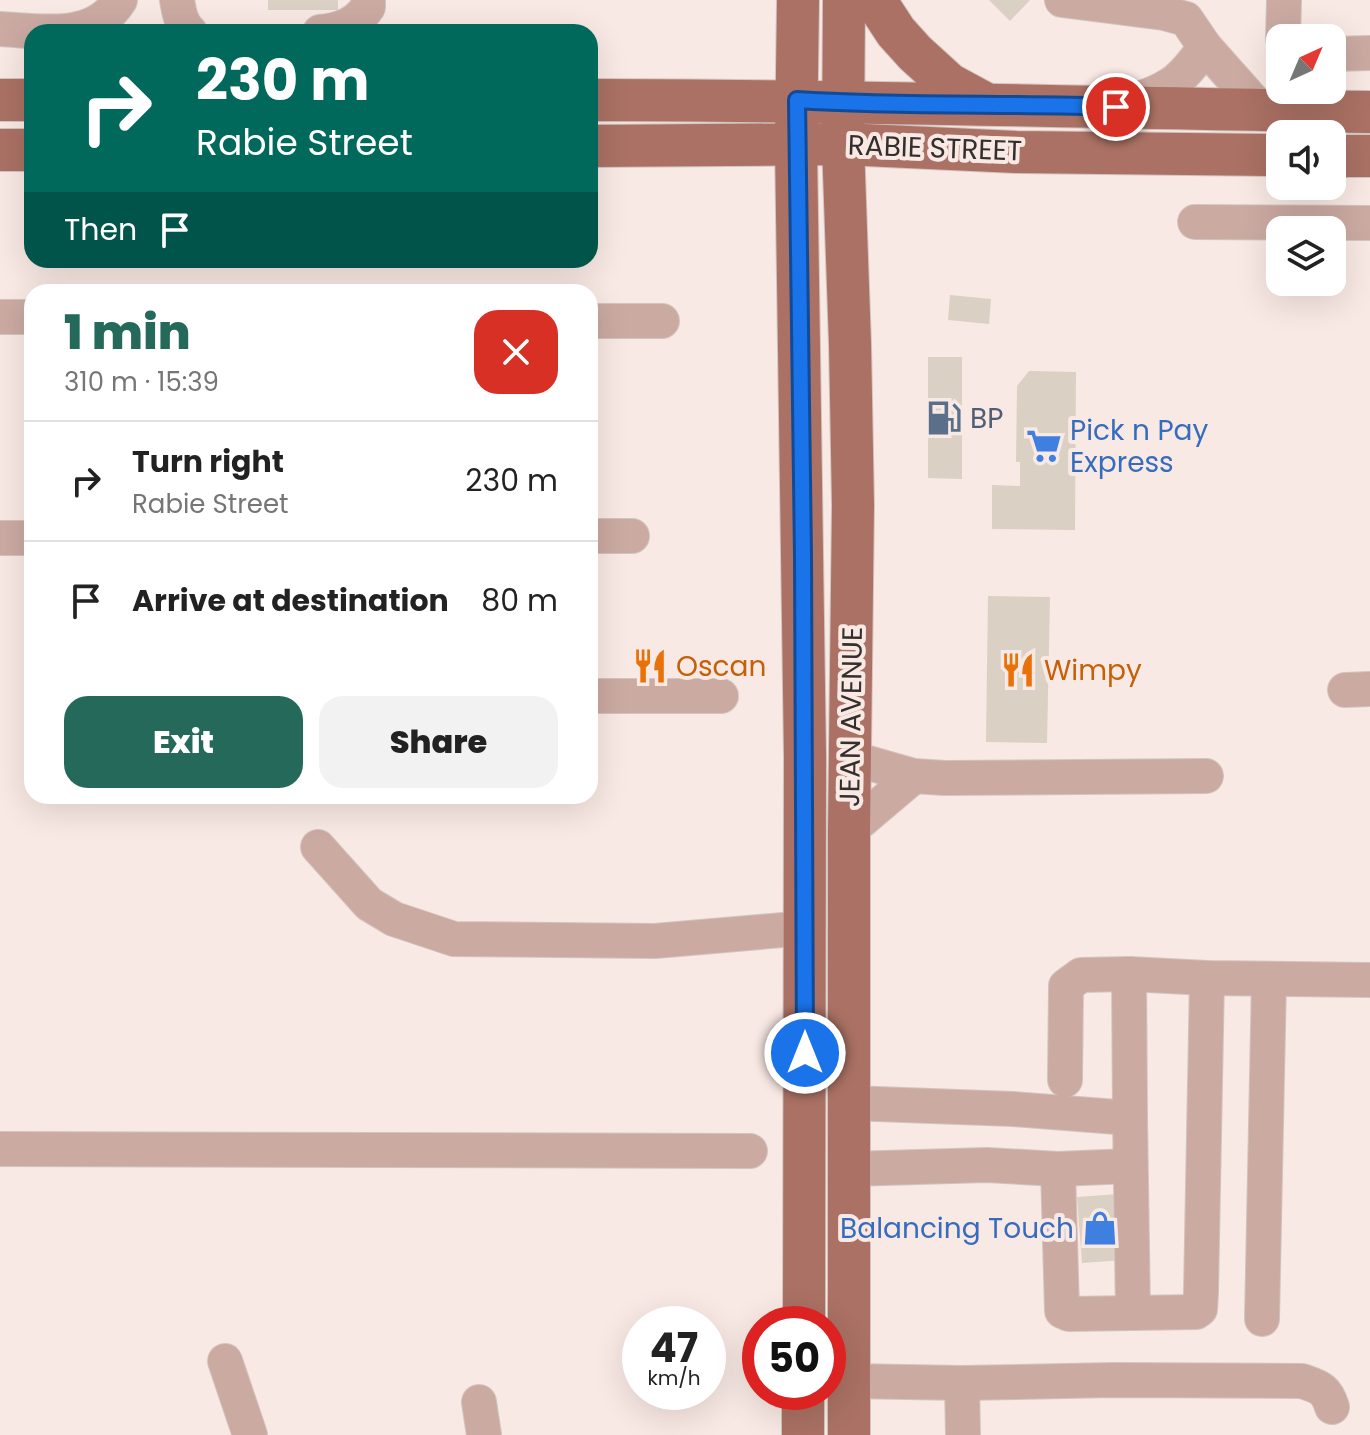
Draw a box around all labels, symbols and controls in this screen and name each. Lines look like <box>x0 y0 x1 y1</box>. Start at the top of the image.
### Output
north arrow <box>1266 24 1346 104</box>
map controls <box>1266 24 1346 296</box>
text: 230 m <box>196 41 370 120</box>
icon: right <box>64 56 168 160</box>
pin <box>1082 73 1150 141</box>
icon: arrive <box>1094 85 1138 129</box>
text: Rabie Street <box>196 117 413 168</box>
button: sound <box>1266 120 1346 200</box>
street label: RABIE STREET <box>847 125 1023 171</box>
text: Then <box>64 208 137 251</box>
icon: arrive <box>153 208 197 252</box>
button: layers <box>1266 216 1346 296</box>
text: 1 min <box>64 299 191 366</box>
button: close <box>474 310 558 394</box>
text: 310 m · 15:39 <box>64 364 219 400</box>
fuel station icon: BP <box>925 399 963 437</box>
place label: BP <box>970 399 1003 438</box>
place label: Pick n Pay Express <box>1070 411 1209 482</box>
supermarket icon: Pick n Pay Express <box>1025 427 1063 465</box>
text: Turn right <box>132 440 284 483</box>
icon: right <box>64 459 108 503</box>
text: 230 m <box>465 459 558 502</box>
text: Rabie Street <box>132 486 289 522</box>
icon: arrive <box>64 579 108 623</box>
text: Arrive at destination <box>132 579 449 622</box>
text: 80 m <box>481 579 558 622</box>
street label: JEAN AVENUE <box>830 626 872 808</box>
restaurant icon: Oscan <box>631 647 669 685</box>
place label: Oscan <box>676 647 766 686</box>
restaurant icon: Wimpy <box>999 651 1037 689</box>
place label: Wimpy <box>1044 651 1142 690</box>
button: Exit <box>64 696 303 788</box>
button: Share <box>319 696 558 788</box>
position arrow <box>763 1011 847 1095</box>
place label: Balancing Touch <box>840 1209 1074 1248</box>
shop icon: Balancing Touch <box>1081 1209 1119 1247</box>
speed limit sign: 50 <box>742 1306 846 1410</box>
text: 47 <box>650 1320 698 1376</box>
text: km/h <box>647 1364 701 1392</box>

